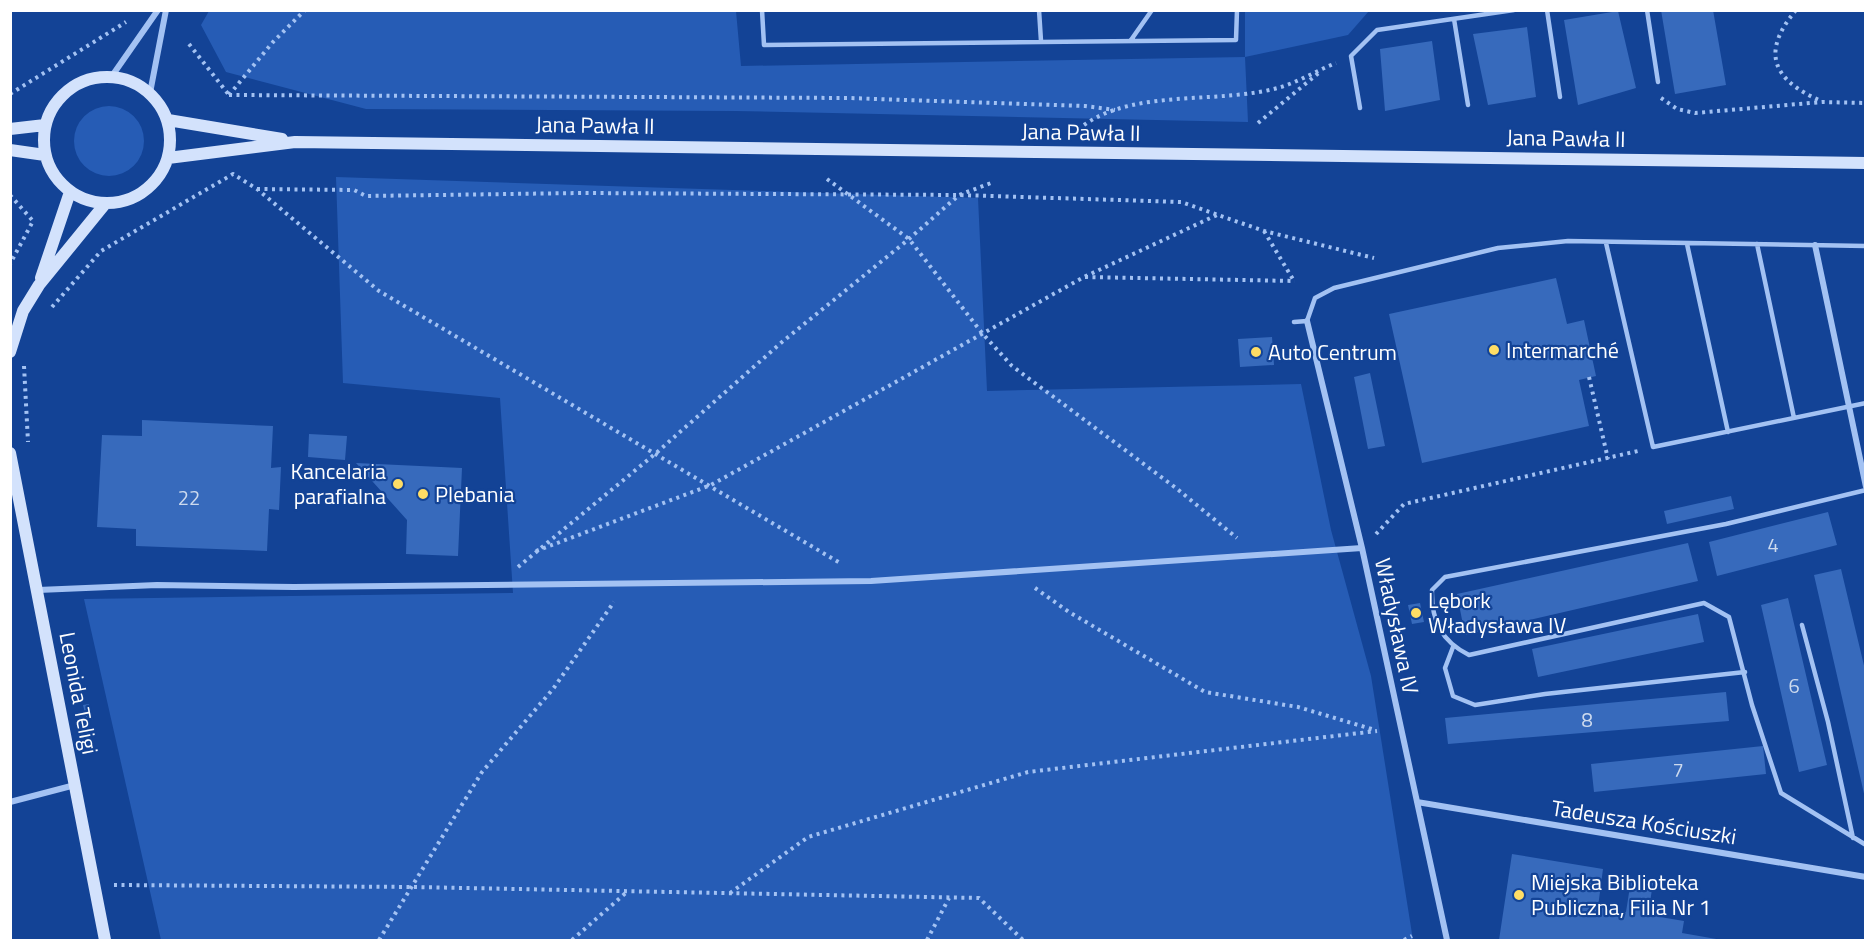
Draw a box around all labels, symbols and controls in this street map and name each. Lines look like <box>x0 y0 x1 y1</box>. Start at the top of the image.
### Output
street label: Jana Pawła II <box>535 107 655 143</box>
street label: Jana Pawła II <box>1021 114 1141 150</box>
street label: Jana Pawła II <box>1506 120 1626 156</box>
place label: Intermarché <box>1506 333 1619 367</box>
place label: Auto Centrum <box>1268 335 1397 369</box>
marker: Intermarché <box>1487 343 1501 357</box>
marker: Auto Centrum <box>1249 345 1263 359</box>
place label: Kancelaria parafialna <box>291 454 386 513</box>
marker: Kancelaria parafialna <box>391 477 405 491</box>
place label: Plebania <box>435 477 515 511</box>
house number: 22 <box>178 482 200 513</box>
marker: Plebania <box>416 487 430 501</box>
house number: 4 <box>1767 529 1779 560</box>
street label: Władysława IV <box>1366 555 1428 697</box>
place label: Lębork Władysława IV <box>1428 583 1566 642</box>
marker: Lębork Władysława IV <box>1409 606 1423 620</box>
street label: Leonida Teligi <box>50 629 108 757</box>
house number: 6 <box>1788 670 1800 701</box>
house number: 8 <box>1581 704 1593 735</box>
house number: 7 <box>1672 754 1684 785</box>
street label: Tadeusza Kościuszki <box>1549 791 1739 853</box>
place label: Miejska Biblioteka Publiczna, Filia Nr 1 <box>1531 865 1711 924</box>
marker: Miejska Biblioteka Publiczna, Filia Nr 1 <box>1512 888 1526 902</box>

